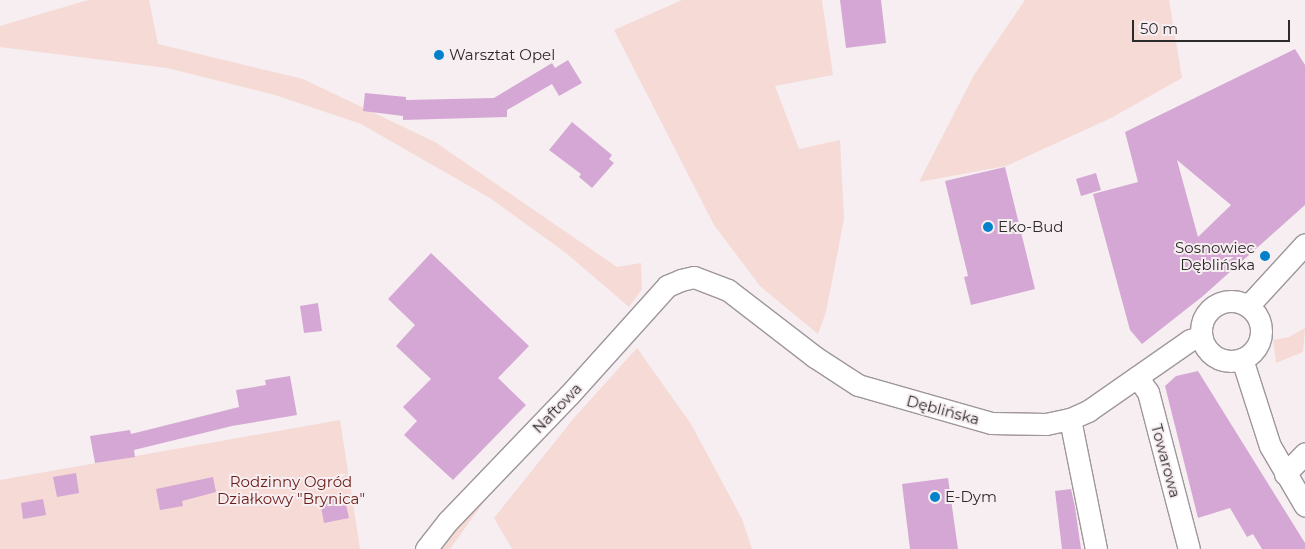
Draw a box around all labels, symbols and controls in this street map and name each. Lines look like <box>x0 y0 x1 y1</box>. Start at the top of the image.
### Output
scale bar <box>1135 10 1292 42</box>
text: 50 m <box>1140 19 1178 38</box>
place label: Warsztat Opel <box>449 46 555 64</box>
marker: Warsztat Opel <box>433 49 445 61</box>
place label: Eko-Bud <box>998 218 1064 236</box>
marker: Eko-Bud <box>982 221 994 233</box>
place label: Sosnowiec Dęblińska <box>1175 238 1255 273</box>
marker: Sosnowiec Dęblińska <box>1259 250 1271 262</box>
street label: Naftowa <box>529 379 585 437</box>
street label: Dęblińska <box>905 392 981 428</box>
street label: Towarowa <box>1148 422 1184 500</box>
park label: Rodzinny Ogród Działkowy "Brynica" <box>217 472 365 507</box>
place label: E-Dym <box>945 488 997 506</box>
marker: E-Dym <box>929 491 941 503</box>

